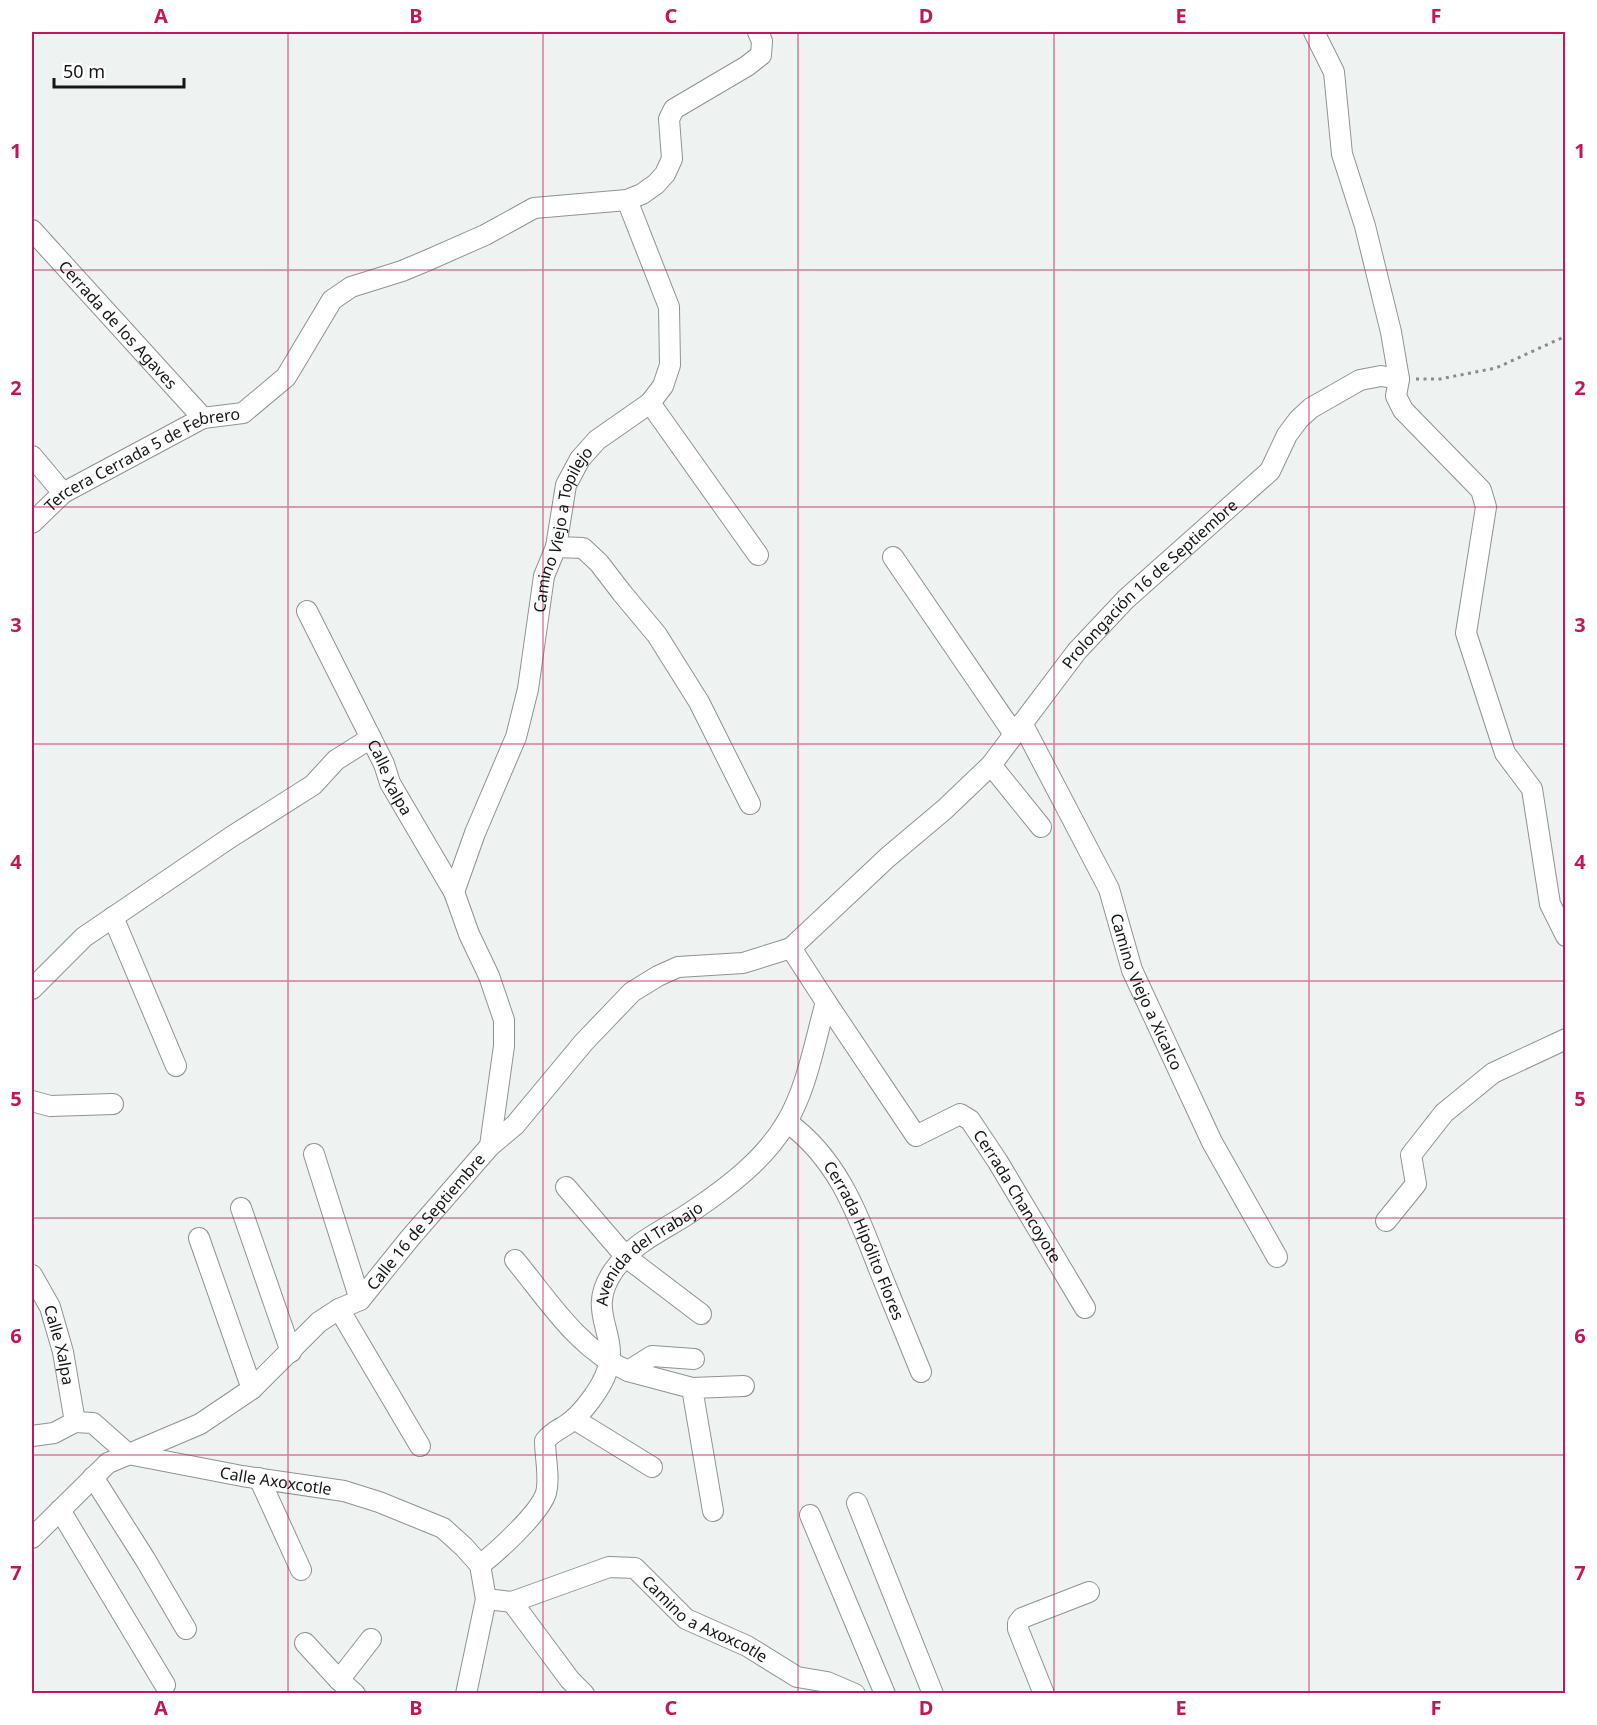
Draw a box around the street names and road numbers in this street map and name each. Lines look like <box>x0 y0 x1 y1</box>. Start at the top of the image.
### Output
street label: Cerrada de los Agaves <box>54 256 182 394</box>
street label: Tercera Cerrada 5 de Febrero <box>39 402 241 516</box>
street label: Camino Viejo a Topilejo <box>528 441 597 614</box>
street label: Prolongación 16 de Septiembre <box>1057 494 1242 673</box>
street label: Calle Xalpa <box>362 736 418 819</box>
street label: Camino Viejo a Xicalco <box>1105 911 1188 1074</box>
street label: Cerrada Chancoyote <box>968 1125 1067 1267</box>
street label: Calle 16 de Septiembre <box>361 1149 490 1295</box>
street label: Cerrada Hipólito Flores <box>819 1156 910 1323</box>
street label: Avenida del Trabajo <box>590 1196 707 1307</box>
street label: Calle Xalpa <box>39 1302 79 1387</box>
street label: Calle Axoxcotle <box>218 1461 333 1500</box>
street label: Camino a Axoxcotle <box>637 1570 772 1667</box>

